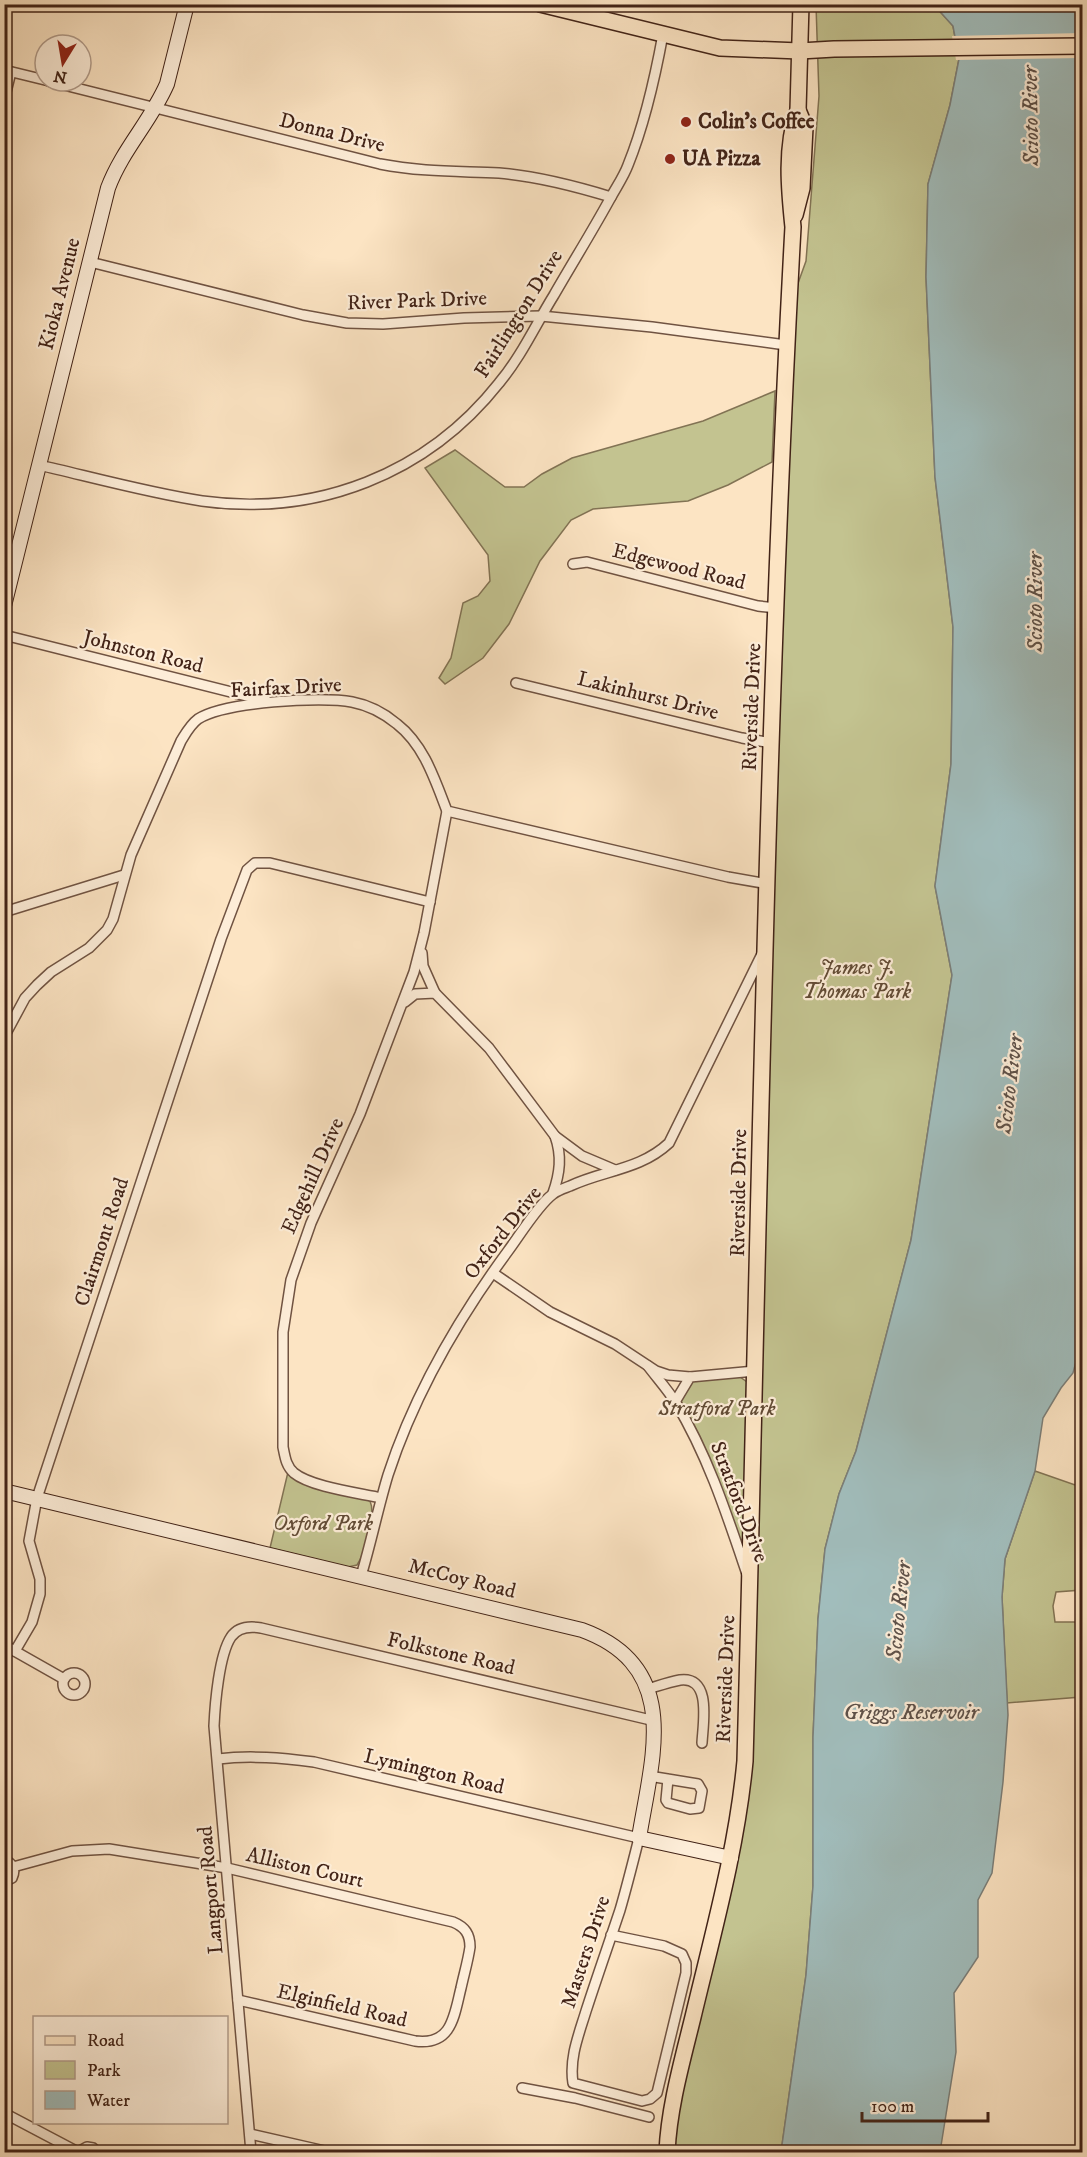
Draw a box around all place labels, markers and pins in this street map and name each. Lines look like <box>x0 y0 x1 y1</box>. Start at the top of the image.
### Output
place label: Colin's Coffee <box>698 109 815 135</box>
marker: Colin's Coffee <box>679 115 693 129</box>
place label: UA Pizza <box>682 146 761 172</box>
marker: UA Pizza <box>663 152 677 166</box>

